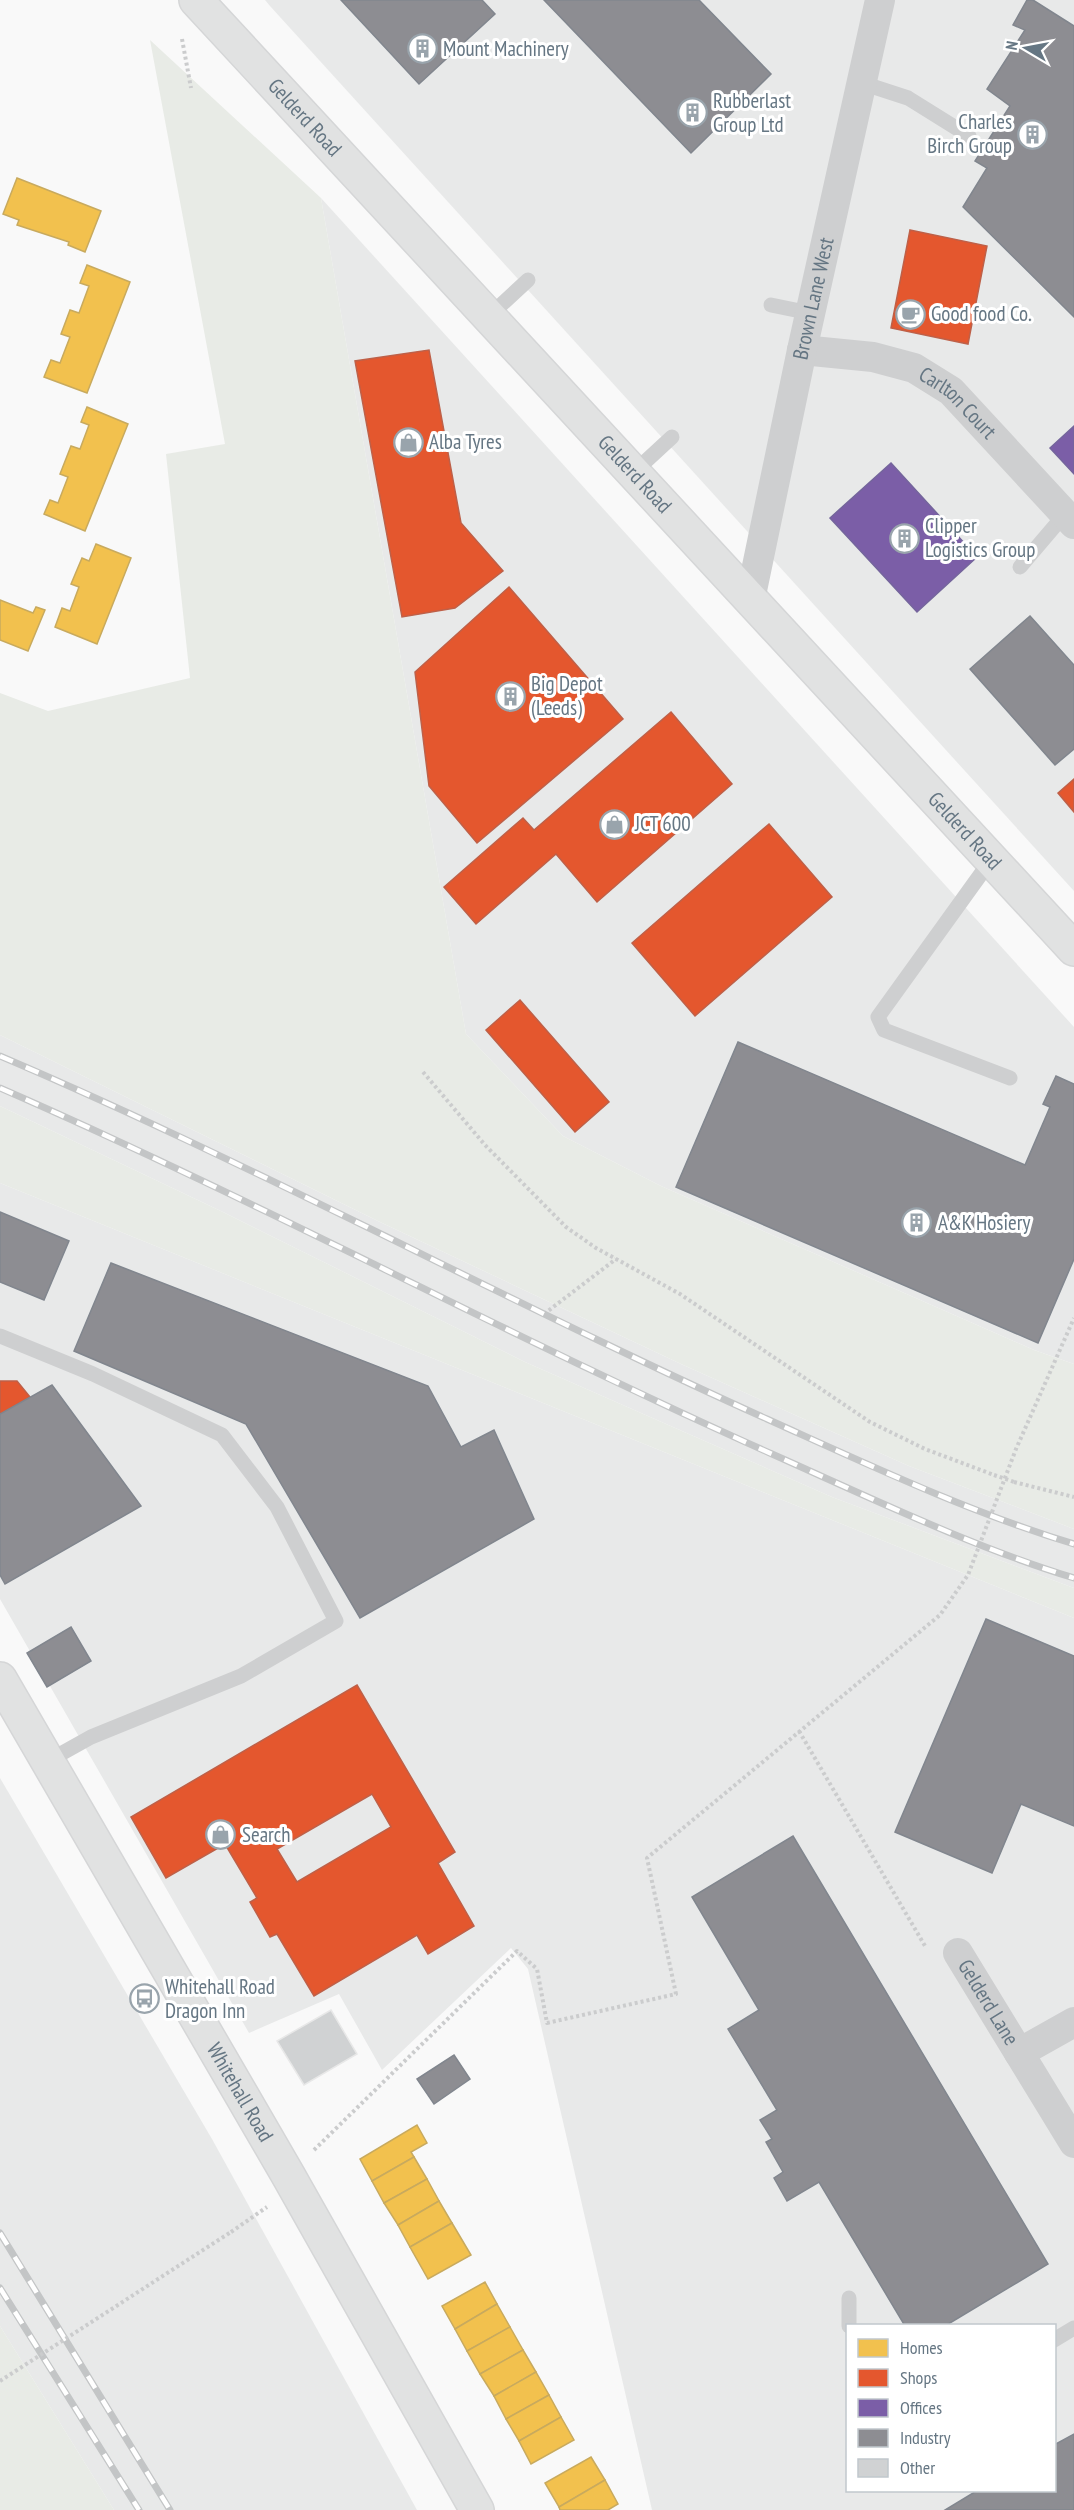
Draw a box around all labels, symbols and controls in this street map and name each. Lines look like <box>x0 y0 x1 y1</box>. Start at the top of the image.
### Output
north arrow <box>996 18 1056 78</box>
building icon: Mount Machinery <box>406 33 438 65</box>
place label: Mount Machinery <box>443 35 569 62</box>
text: N <box>1001 39 1022 51</box>
street label: Gelderd Road <box>262 72 348 162</box>
place label: Rubberlast Group Ltd <box>713 87 791 138</box>
building icon: Rubberlast Group Ltd <box>676 97 708 129</box>
place label: Charles Birch Group <box>927 108 1012 159</box>
building icon: Charles Birch Group <box>1017 118 1049 150</box>
street label: Brown Lane West <box>786 235 840 362</box>
cafe icon: Good food Co. <box>894 298 926 330</box>
place label: Good food Co. <box>931 300 1032 327</box>
street label: Carlton Court <box>914 360 1003 445</box>
shop icon: Alba Tyres <box>392 426 424 458</box>
place label: Alba Tyres <box>429 428 502 455</box>
street label: Gelderd Road <box>592 429 678 519</box>
place label: Clipper Logistics Group <box>925 512 1035 563</box>
building icon: Clipper Logistics Group <box>888 522 920 554</box>
place label: Big Depot (Leeds) <box>531 670 603 721</box>
building icon: Big Depot (Leeds) <box>494 680 526 712</box>
street label: Gelderd Road <box>922 786 1008 875</box>
shop icon: JCT 600 <box>598 808 630 840</box>
place label: JCT 600 <box>634 810 691 837</box>
building icon: A&K Hosiery <box>901 1207 933 1239</box>
place label: A&K Hosiery <box>938 1209 1030 1236</box>
shop icon: Search <box>205 1819 237 1851</box>
place label: Search <box>242 1821 291 1848</box>
street label: Gelderd Lane <box>952 1954 1025 2050</box>
place label: Whitehall Road Dragon Inn <box>165 1973 275 2024</box>
bus stop icon: Whitehall Road Dragon Inn <box>128 1983 160 2015</box>
street label: Whitehall Road <box>201 2038 280 2146</box>
legend <box>846 2324 1056 2492</box>
text: Homes <box>900 2336 943 2359</box>
text: Shops <box>900 2366 937 2389</box>
text: Offices <box>900 2396 942 2419</box>
text: Industry <box>900 2426 951 2449</box>
text: Other <box>900 2456 935 2479</box>

